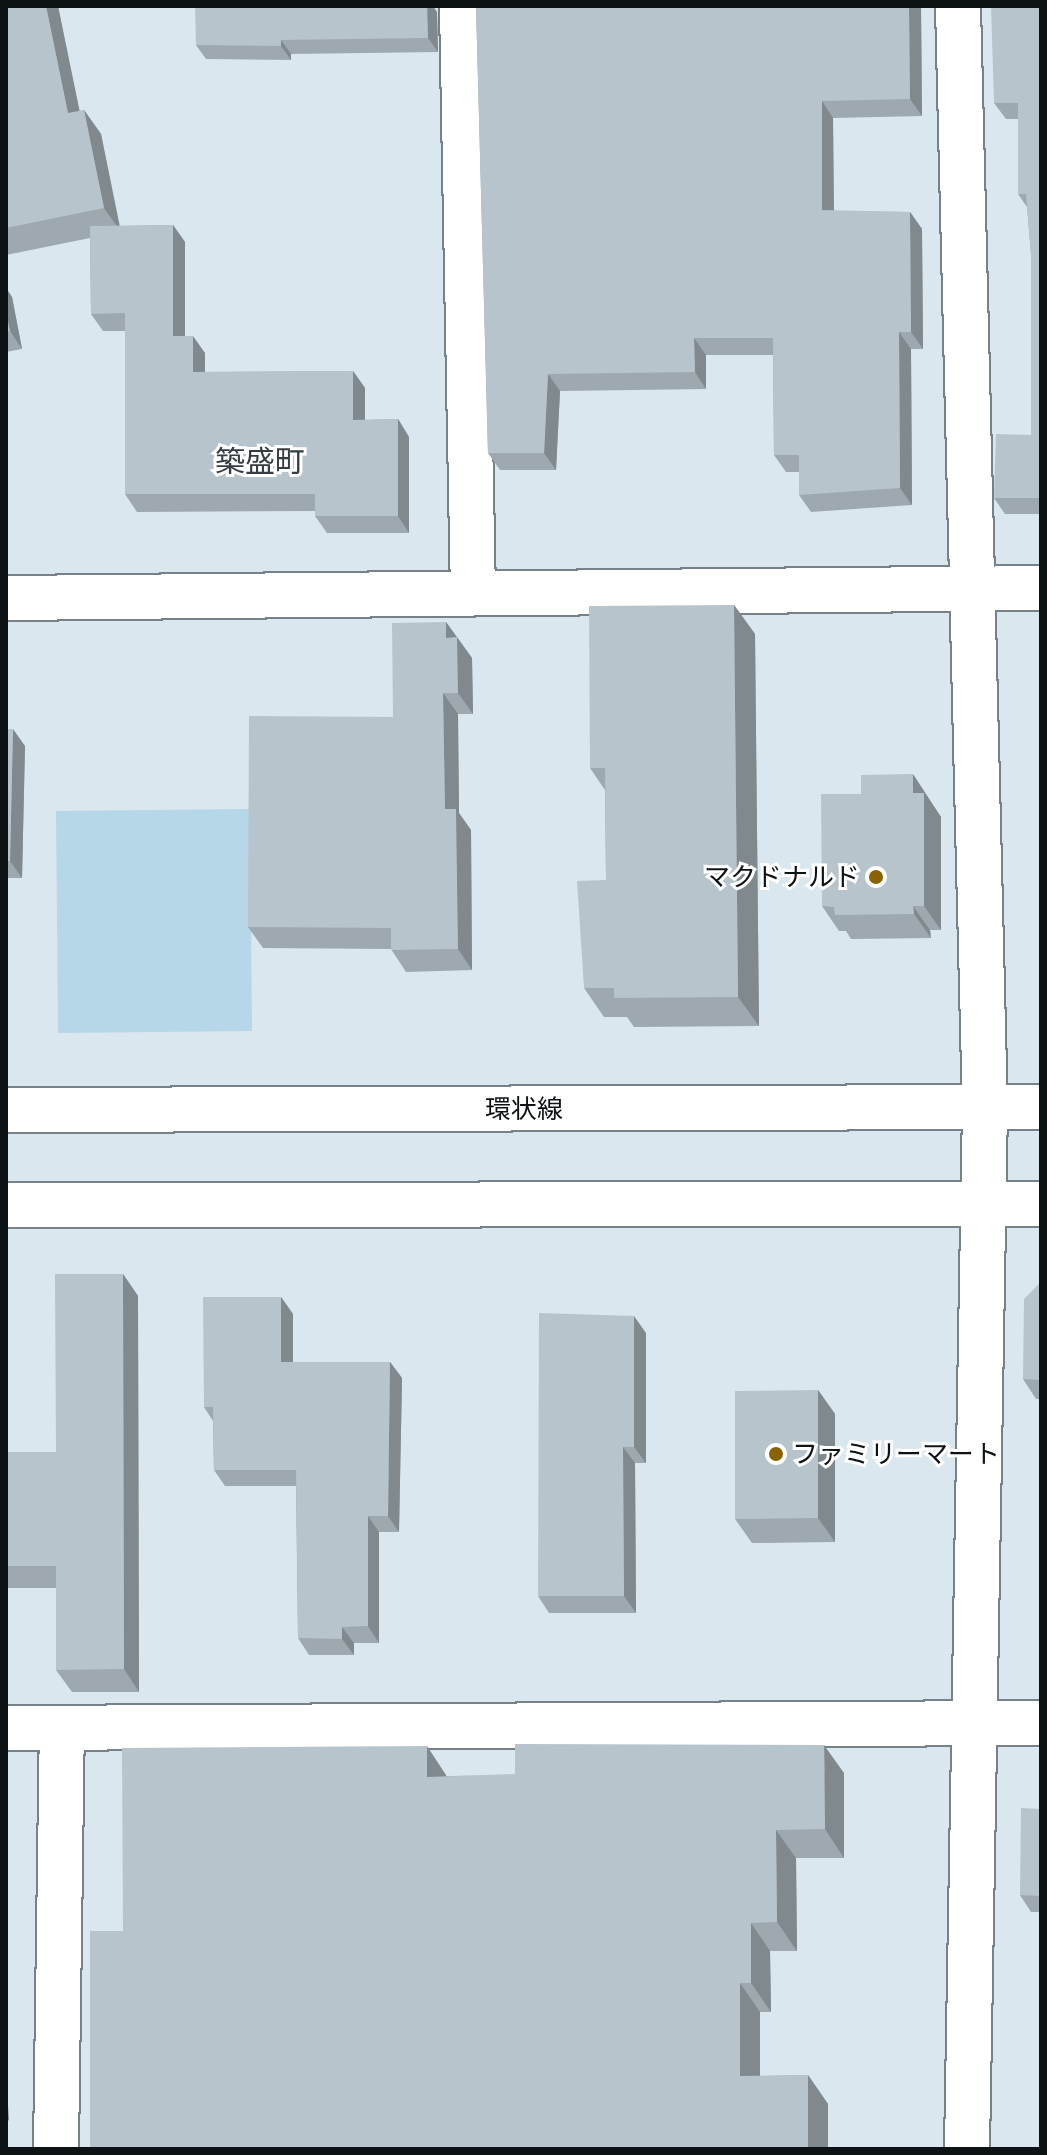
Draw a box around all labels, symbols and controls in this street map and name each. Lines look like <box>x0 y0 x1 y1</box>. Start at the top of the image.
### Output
district label: 築盛町 <box>215 443 305 479</box>
place label: マクドナルド <box>704 861 860 893</box>
marker: マクドナルド <box>867 868 885 886</box>
street label: 環状線 <box>485 1093 563 1125</box>
place label: ファミリーマート <box>792 1438 1000 1470</box>
marker: ファミリーマート <box>767 1445 785 1463</box>

